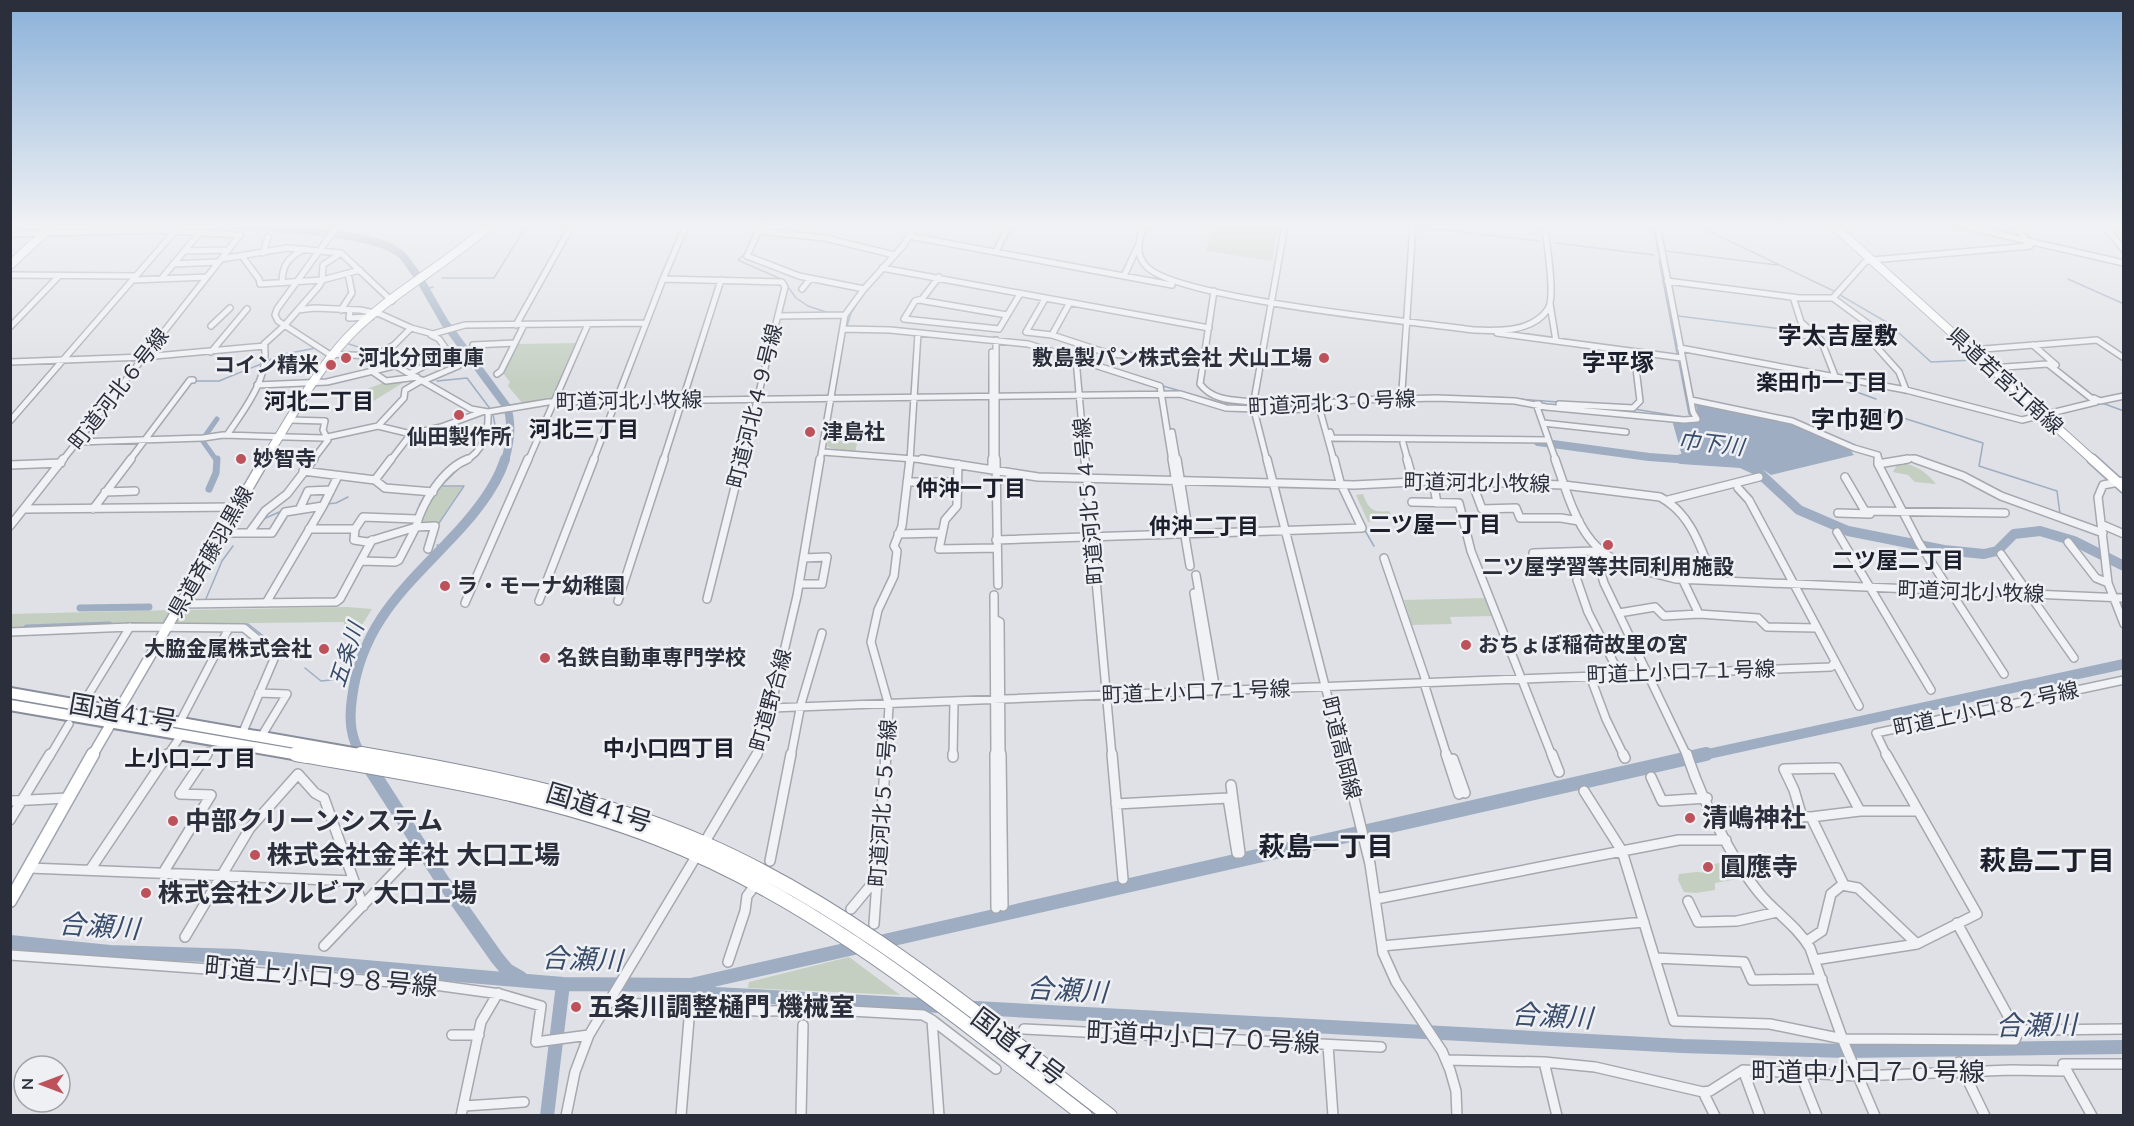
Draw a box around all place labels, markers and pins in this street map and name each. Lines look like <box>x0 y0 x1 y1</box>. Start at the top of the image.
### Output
place label: 河北分団車庫 <box>358 344 484 372</box>
place label: 敷島製パン株式会社 犬山工場 <box>1032 344 1312 372</box>
place label: コイン精米 <box>214 351 319 379</box>
marker: 河北分団車庫 <box>339 351 353 365</box>
marker: 敷島製パン株式会社 犬山工場 <box>1317 351 1331 365</box>
marker: コイン精米 <box>324 358 338 372</box>
marker: 仙田製作所 <box>452 408 466 422</box>
place label: 津島社 <box>822 418 885 446</box>
place label: 仙田製作所 <box>407 423 512 451</box>
marker: 津島社 <box>803 425 817 439</box>
place label: 妙智寺 <box>253 445 316 473</box>
marker: 妙智寺 <box>234 452 248 466</box>
marker: 二ツ屋学習等共同利用施設 <box>1601 538 1615 552</box>
place label: 二ツ屋学習等共同利用施設 <box>1482 553 1734 581</box>
place label: ラ・モーナ幼稚園 <box>457 572 625 600</box>
marker: ラ・モーナ幼稚園 <box>438 579 452 593</box>
place label: おちょぼ稲荷故里の宮 <box>1478 631 1688 659</box>
place label: 大脇金属株式会社 <box>144 635 312 663</box>
marker: おちょぼ稲荷故里の宮 <box>1459 638 1473 652</box>
marker: 大脇金属株式会社 <box>317 642 331 656</box>
place label: 名鉄自動車専門学校 <box>557 644 746 672</box>
marker: 名鉄自動車専門学校 <box>538 651 552 665</box>
place label: 清嶋神社 <box>1702 801 1806 836</box>
place label: 中部クリーンシステム <box>185 804 443 839</box>
marker: 清嶋神社 <box>1683 811 1697 825</box>
marker: 中部クリーンシステム <box>166 814 180 828</box>
place label: 株式会社金羊社 大口工場 <box>267 838 560 873</box>
marker: 株式会社金羊社 大口工場 <box>248 848 262 862</box>
place label: 圓應寺 <box>1720 850 1798 885</box>
marker: 圓應寺 <box>1701 860 1715 874</box>
place label: 株式会社シルビア 大口工場 <box>158 876 477 911</box>
marker: 株式会社シルビア 大口工場 <box>139 886 153 900</box>
place label: 五条川調整樋門 機械室 <box>588 990 855 1025</box>
marker: 五条川調整樋門 機械室 <box>569 1000 583 1014</box>

